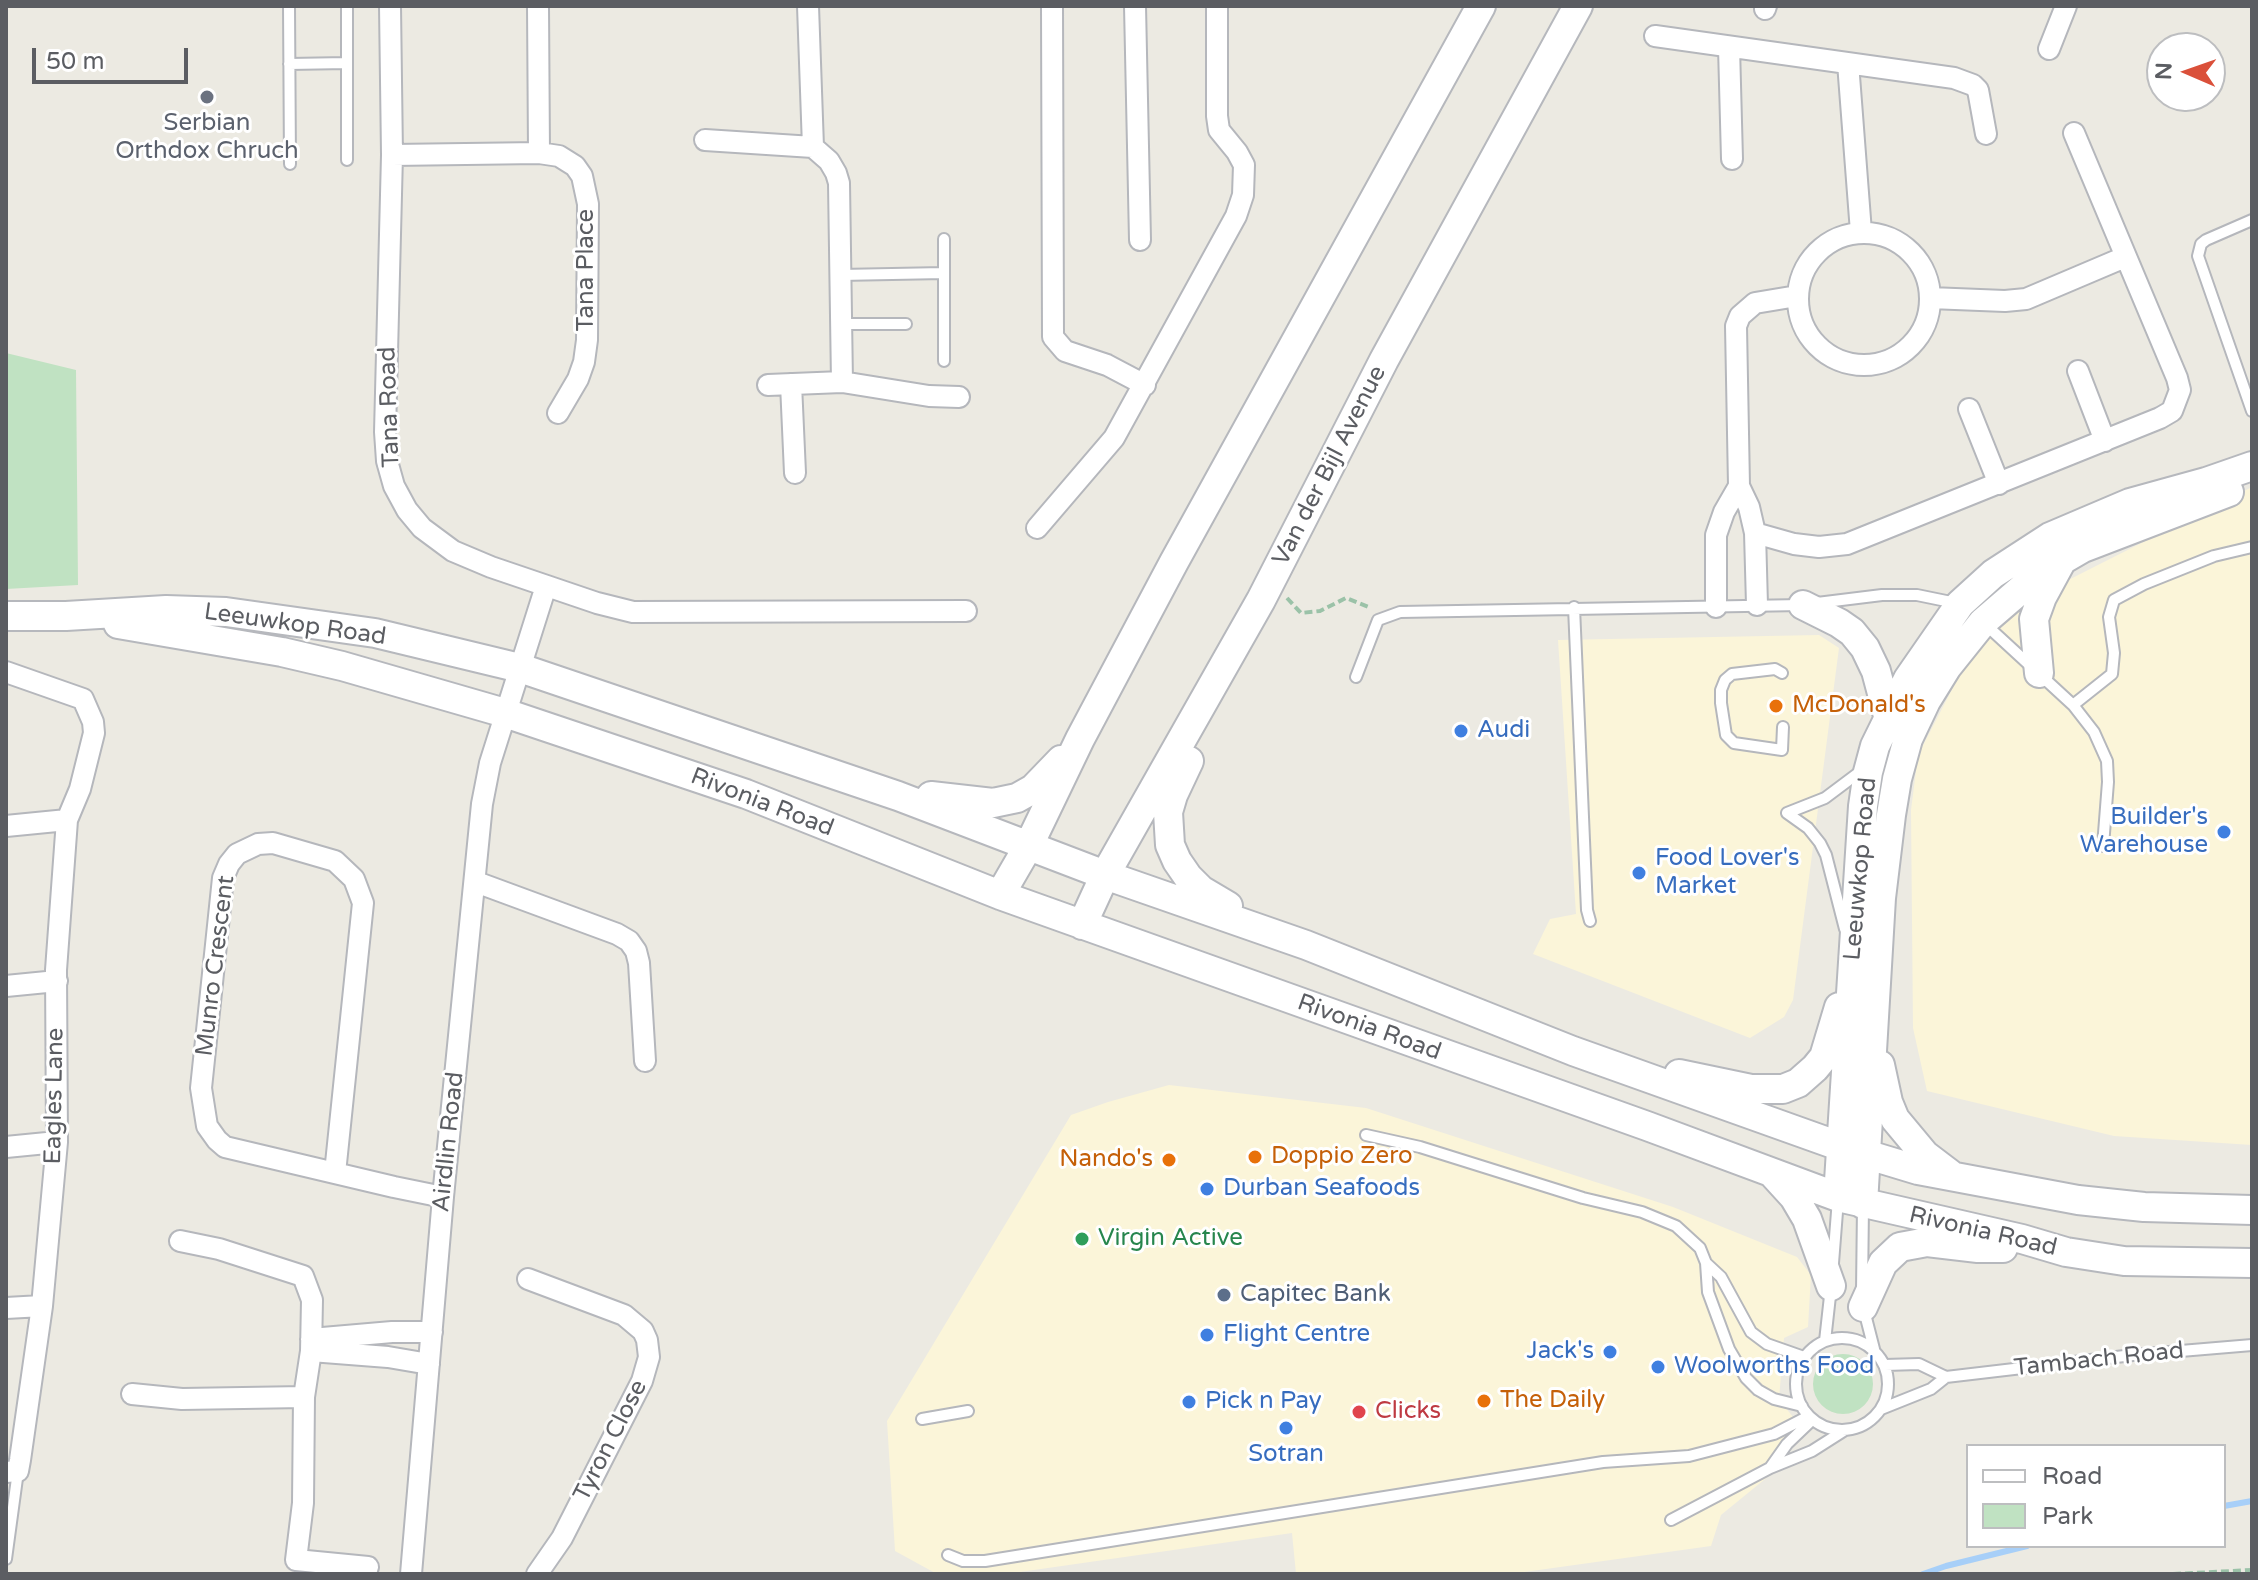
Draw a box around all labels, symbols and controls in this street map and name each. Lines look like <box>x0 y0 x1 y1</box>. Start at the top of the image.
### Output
scale bar <box>36 32 192 82</box>
north arrow <box>2146 32 2226 112</box>
text: 50 m <box>46 47 104 76</box>
text: N <box>2151 62 2177 81</box>
marker: Serbian Orthdox Chruch <box>198 88 216 106</box>
place label: Serbian Orthdox Chruch <box>115 110 299 166</box>
street label: Tana Place <box>573 209 601 331</box>
street label: Tana Road <box>374 346 406 468</box>
street label: Van der Bijl Avenue <box>1267 361 1393 571</box>
street label: Leeuwkop Road <box>202 598 388 652</box>
place label: McDonald's <box>1792 692 1926 720</box>
marker: McDonald's <box>1767 697 1785 715</box>
place label: Audi <box>1477 717 1530 745</box>
marker: Audi <box>1452 722 1470 740</box>
street label: Rivonia Road <box>686 763 838 843</box>
street label: Leeuwkop Road <box>1839 776 1883 962</box>
place label: Builder's Warehouse <box>2080 804 2208 860</box>
marker: Builder's Warehouse <box>2215 823 2233 841</box>
place label: Food Lover's Market <box>1655 845 1800 901</box>
marker: Food Lover's Market <box>1630 864 1648 882</box>
street label: Munro Crescent <box>191 874 241 1058</box>
street label: Rivonia Road <box>1293 989 1445 1067</box>
street label: Eagles Lane <box>39 1027 71 1165</box>
street label: Airdlin Road <box>427 1070 471 1214</box>
place label: Doppio Zero <box>1271 1143 1413 1171</box>
place label: Nando's <box>1059 1146 1153 1174</box>
marker: Doppio Zero <box>1246 1148 1264 1166</box>
marker: Nando's <box>1160 1151 1178 1169</box>
place label: Durban Seafoods <box>1223 1175 1420 1203</box>
marker: Durban Seafoods <box>1198 1180 1216 1198</box>
street label: Rivonia Road <box>1906 1201 2060 1263</box>
place label: Virgin Active <box>1098 1225 1243 1253</box>
marker: Virgin Active <box>1073 1230 1091 1248</box>
place label: Capitec Bank <box>1240 1281 1391 1309</box>
marker: Capitec Bank <box>1215 1286 1233 1304</box>
place label: Flight Centre <box>1223 1321 1370 1349</box>
marker: Flight Centre <box>1198 1326 1216 1344</box>
street label: Tambach Road <box>2013 1337 2185 1383</box>
place label: Jack's <box>1527 1338 1594 1366</box>
marker: Jack's <box>1601 1343 1619 1361</box>
place label: Woolworths Food <box>1674 1353 1874 1381</box>
marker: Woolworths Food <box>1649 1358 1667 1376</box>
street label: Tyron Close <box>568 1375 654 1507</box>
place label: The Daily <box>1500 1387 1605 1415</box>
place label: Pick n Pay <box>1205 1388 1322 1416</box>
marker: The Daily <box>1475 1392 1493 1410</box>
marker: Pick n Pay <box>1180 1393 1198 1411</box>
place label: Clicks <box>1375 1398 1441 1426</box>
marker: Clicks <box>1350 1403 1368 1421</box>
marker: Sotran <box>1277 1419 1295 1437</box>
place label: Sotran <box>1248 1441 1324 1469</box>
legend <box>1966 1444 2226 1548</box>
text: Road <box>2042 1462 2102 1491</box>
text: Park <box>2042 1502 2093 1531</box>

